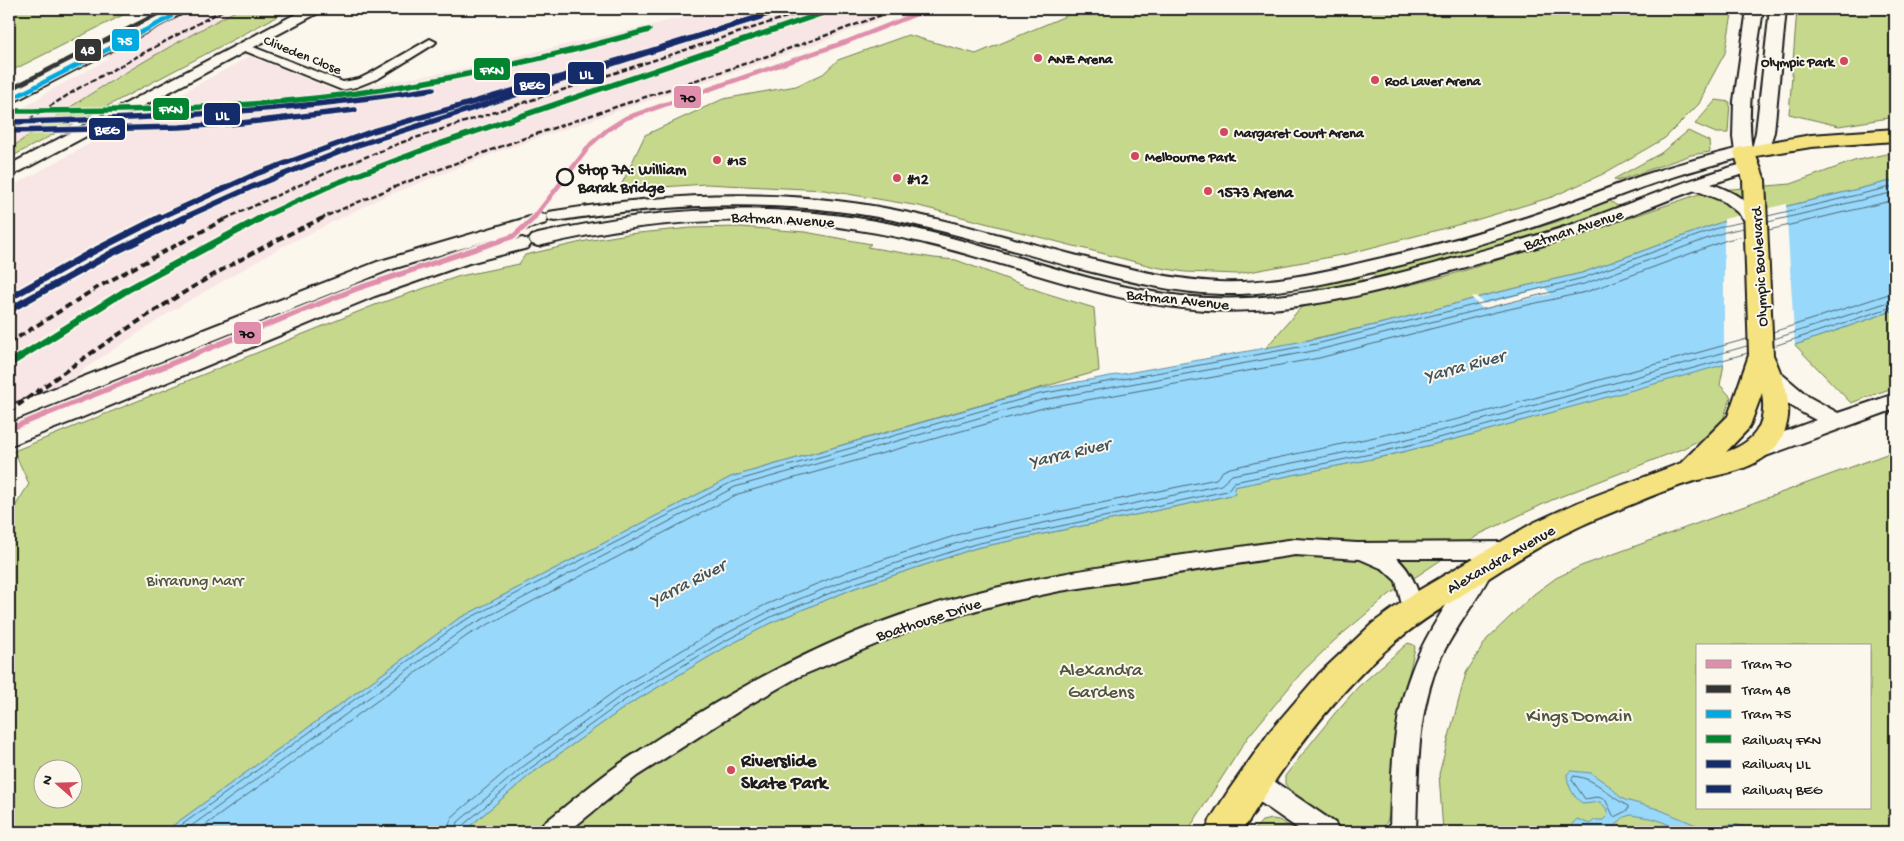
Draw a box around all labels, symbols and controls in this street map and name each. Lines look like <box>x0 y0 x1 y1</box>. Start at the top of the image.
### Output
line badge: 75 <box>111 28 140 52</box>
street label: Cliveden Close <box>260 33 344 80</box>
text: 75 <box>117 34 133 51</box>
line badge: 48 <box>74 38 102 62</box>
text: 48 <box>80 43 95 60</box>
marker: ANZ Arena <box>1032 52 1044 64</box>
place label: ANZ Arena <box>1047 52 1114 69</box>
place label: Olympic Park <box>1761 55 1836 72</box>
marker: Olympic Park <box>1838 55 1850 67</box>
line badge: FKN <box>473 57 511 81</box>
line badge: LIL <box>567 61 605 85</box>
text: FKN <box>479 63 504 80</box>
text: LIL <box>579 67 594 84</box>
line badge: BEG <box>513 72 551 96</box>
marker: Rod Laver Arena <box>1369 74 1381 86</box>
place label: Rod Laver Arena <box>1384 74 1482 91</box>
text: BEG <box>519 78 546 95</box>
line badge: 70 <box>673 85 702 109</box>
text: 70 <box>679 91 696 108</box>
line badge: FKN <box>152 97 190 121</box>
text: FKN <box>158 102 183 119</box>
line badge: LIL <box>203 102 241 126</box>
text: LIL <box>215 108 230 125</box>
line badge: BEG <box>88 117 126 141</box>
text: BEG <box>94 123 121 140</box>
marker: Margaret Court Arena <box>1218 126 1230 138</box>
place label: Margaret Court Arena <box>1234 126 1365 143</box>
marker: Melbourne Park <box>1129 150 1141 162</box>
place label: Melbourne Park <box>1145 150 1237 167</box>
marker: #15 <box>711 154 723 166</box>
place label: #15 <box>727 154 747 171</box>
place label: Stop 7A: William Barak Bridge <box>577 162 687 199</box>
marker: Stop 7A: William Barak Bridge <box>556 168 574 186</box>
marker: #12 <box>891 172 903 184</box>
place label: #12 <box>907 172 929 191</box>
marker: 1573 Arena <box>1202 185 1214 197</box>
place label: 1573 Arena <box>1217 185 1294 204</box>
street label: Olympic Boulevard <box>1749 205 1774 327</box>
street label: Batman Avenue <box>1521 206 1627 257</box>
street label: Batman Avenue <box>730 209 836 234</box>
street label: Batman Avenue <box>1124 287 1231 316</box>
line badge: 70 <box>233 321 262 345</box>
text: 70 <box>238 327 255 344</box>
water label: Yarra River <box>1422 346 1511 388</box>
water label: Yarra River <box>1027 434 1116 474</box>
street label: Alexandra Avenue <box>1444 522 1560 600</box>
water label: Yarra River <box>647 555 733 612</box>
park label: Birrarung Marr <box>146 573 245 592</box>
street label: Boathouse Drive <box>873 595 985 648</box>
legend <box>1696 644 1872 808</box>
text: Tram 70 <box>1741 656 1792 674</box>
park label: Alexandra Gardens <box>1059 660 1144 705</box>
text: Tram 48 <box>1741 682 1791 700</box>
park label: Kings Domain <box>1526 706 1632 729</box>
text: Tram 75 <box>1741 706 1791 724</box>
text: Railway FKN <box>1742 732 1822 750</box>
place label: Riverslide Skate Park <box>740 751 830 796</box>
text: Railway LIL <box>1742 756 1811 774</box>
north arrow <box>32 758 82 808</box>
marker: Riverslide Skate Park <box>725 764 737 776</box>
text: N <box>39 773 58 788</box>
text: Railway BEG <box>1742 782 1823 800</box>

